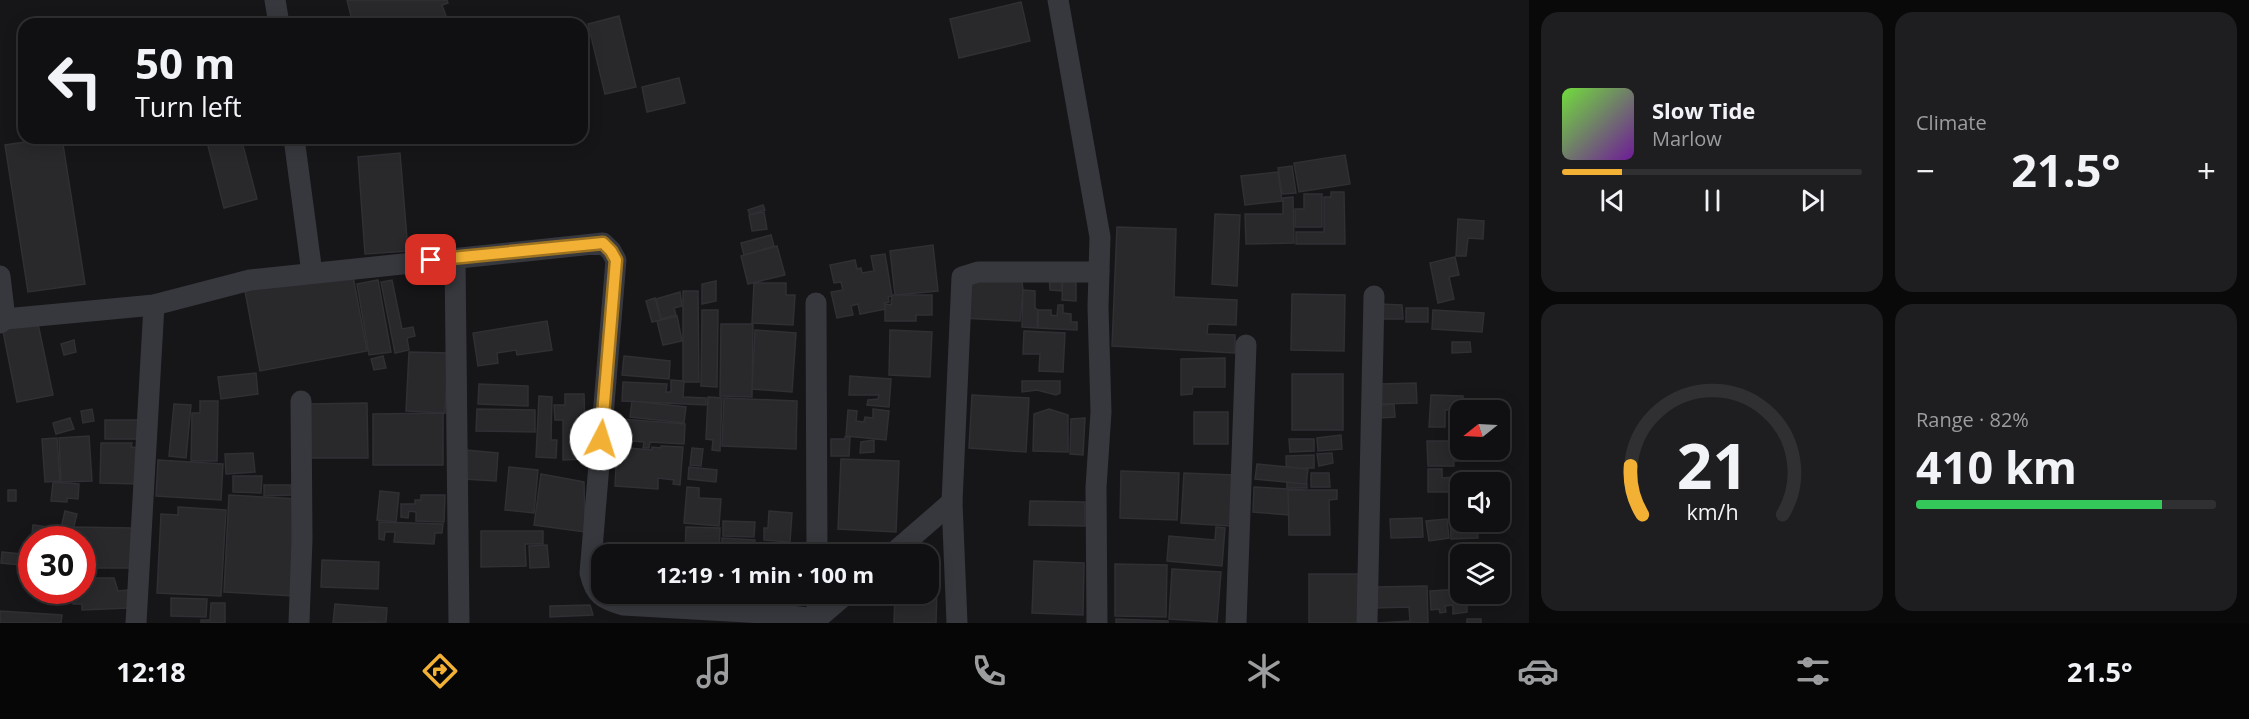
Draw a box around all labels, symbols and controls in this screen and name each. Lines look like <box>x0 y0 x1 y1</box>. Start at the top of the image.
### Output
text: 50 m <box>135 34 235 91</box>
icon: left <box>36 42 114 120</box>
text: Turn left <box>135 88 242 125</box>
text: Slow Tide <box>1652 95 1755 125</box>
text: Climate <box>1916 109 1987 136</box>
text: Marlow <box>1652 125 1722 152</box>
text: 21.5° <box>2011 139 2121 200</box>
text: − <box>1916 148 1935 193</box>
text: + <box>2197 148 2216 193</box>
icon: previous <box>1596 184 1629 217</box>
icon: pause <box>1696 184 1729 217</box>
icon: next <box>1796 184 1829 217</box>
pin <box>405 234 456 285</box>
icon: arrive <box>414 243 447 276</box>
north arrow <box>1450 400 1510 460</box>
map controls <box>1450 400 1510 604</box>
text: Range · 82% <box>1916 406 2029 433</box>
position arrow <box>569 407 633 471</box>
text: 21 <box>1676 422 1748 507</box>
text: 410 km <box>1916 436 2077 497</box>
button: sound <box>1450 472 1510 532</box>
text: km/h <box>1686 497 1738 526</box>
speed limit sign: 30 <box>18 526 96 604</box>
button: layers <box>1450 544 1510 604</box>
text: 12:19 · 1 min · 100 m <box>656 559 874 589</box>
icon: directions <box>419 650 461 692</box>
icon: music <box>693 650 735 692</box>
icon: phone <box>968 650 1010 692</box>
icon: climate <box>1243 650 1285 692</box>
icon: car <box>1517 650 1559 692</box>
icon: filters <box>1792 650 1834 692</box>
text: 12:18 <box>116 653 186 690</box>
text: 21.5° <box>2067 653 2133 690</box>

